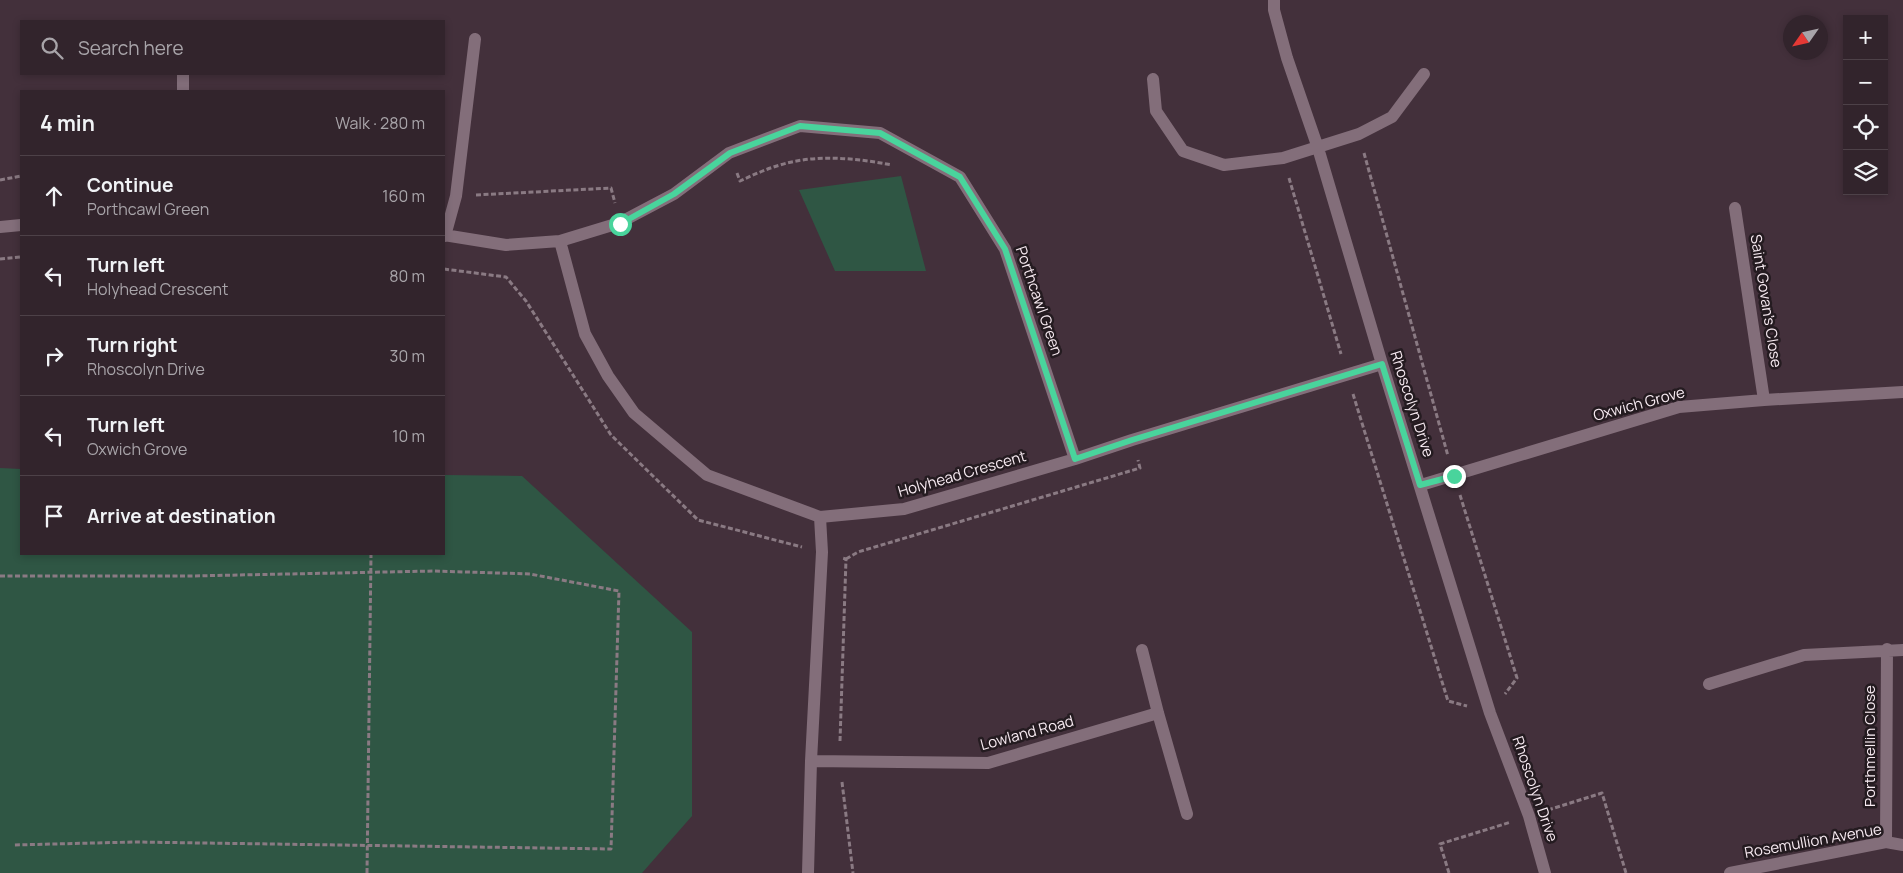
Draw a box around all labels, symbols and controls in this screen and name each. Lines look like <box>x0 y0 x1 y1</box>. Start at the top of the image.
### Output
north arrow <box>1783 15 1828 60</box>
map controls <box>1843 15 1888 195</box>
button: + <box>1843 15 1888 60</box>
search box <box>20 20 445 75</box>
icon: search <box>38 34 66 62</box>
text: Search here <box>78 35 184 61</box>
button: − <box>1843 60 1888 105</box>
button: locate <box>1843 105 1888 150</box>
text: 4 min <box>40 109 95 137</box>
text: Walk · 280 m <box>335 112 425 134</box>
button: layers <box>1843 150 1888 195</box>
text: Continue <box>87 172 173 198</box>
icon: ahead <box>40 182 68 210</box>
text: 160 m <box>382 185 425 207</box>
text: Porthcawl Green <box>87 198 209 220</box>
route start <box>609 213 632 236</box>
street label: Saint Govan's Close <box>1746 233 1787 369</box>
street label: Porthcawl Green <box>1011 243 1068 358</box>
text: Turn left <box>87 252 165 278</box>
icon: left <box>40 262 68 290</box>
text: 80 m <box>389 265 425 287</box>
text: Holyhead Crescent <box>87 278 228 300</box>
text: Turn right <box>87 332 177 358</box>
icon: right <box>40 342 68 370</box>
text: 30 m <box>390 345 425 367</box>
street label: Rhoscolyn Drive <box>1385 348 1440 460</box>
text: Rhoscolyn Drive <box>87 358 205 380</box>
street label: Oxwich Grove <box>1591 381 1687 426</box>
text: Turn left <box>87 412 165 438</box>
icon: left <box>40 422 68 450</box>
text: 10 m <box>392 425 425 447</box>
text: Oxwich Grove <box>87 438 187 460</box>
street label: Holyhead Crescent <box>895 445 1028 502</box>
route end <box>1443 465 1466 488</box>
icon: arrive <box>40 502 68 530</box>
text: Arrive at destination <box>87 503 276 529</box>
street label: Porthmellin Close <box>1859 685 1880 807</box>
street label: Lowland Road <box>978 710 1076 755</box>
street label: Rhoscolyn Drive <box>1508 733 1563 845</box>
street label: Rosemullion Avenue <box>1743 818 1883 863</box>

